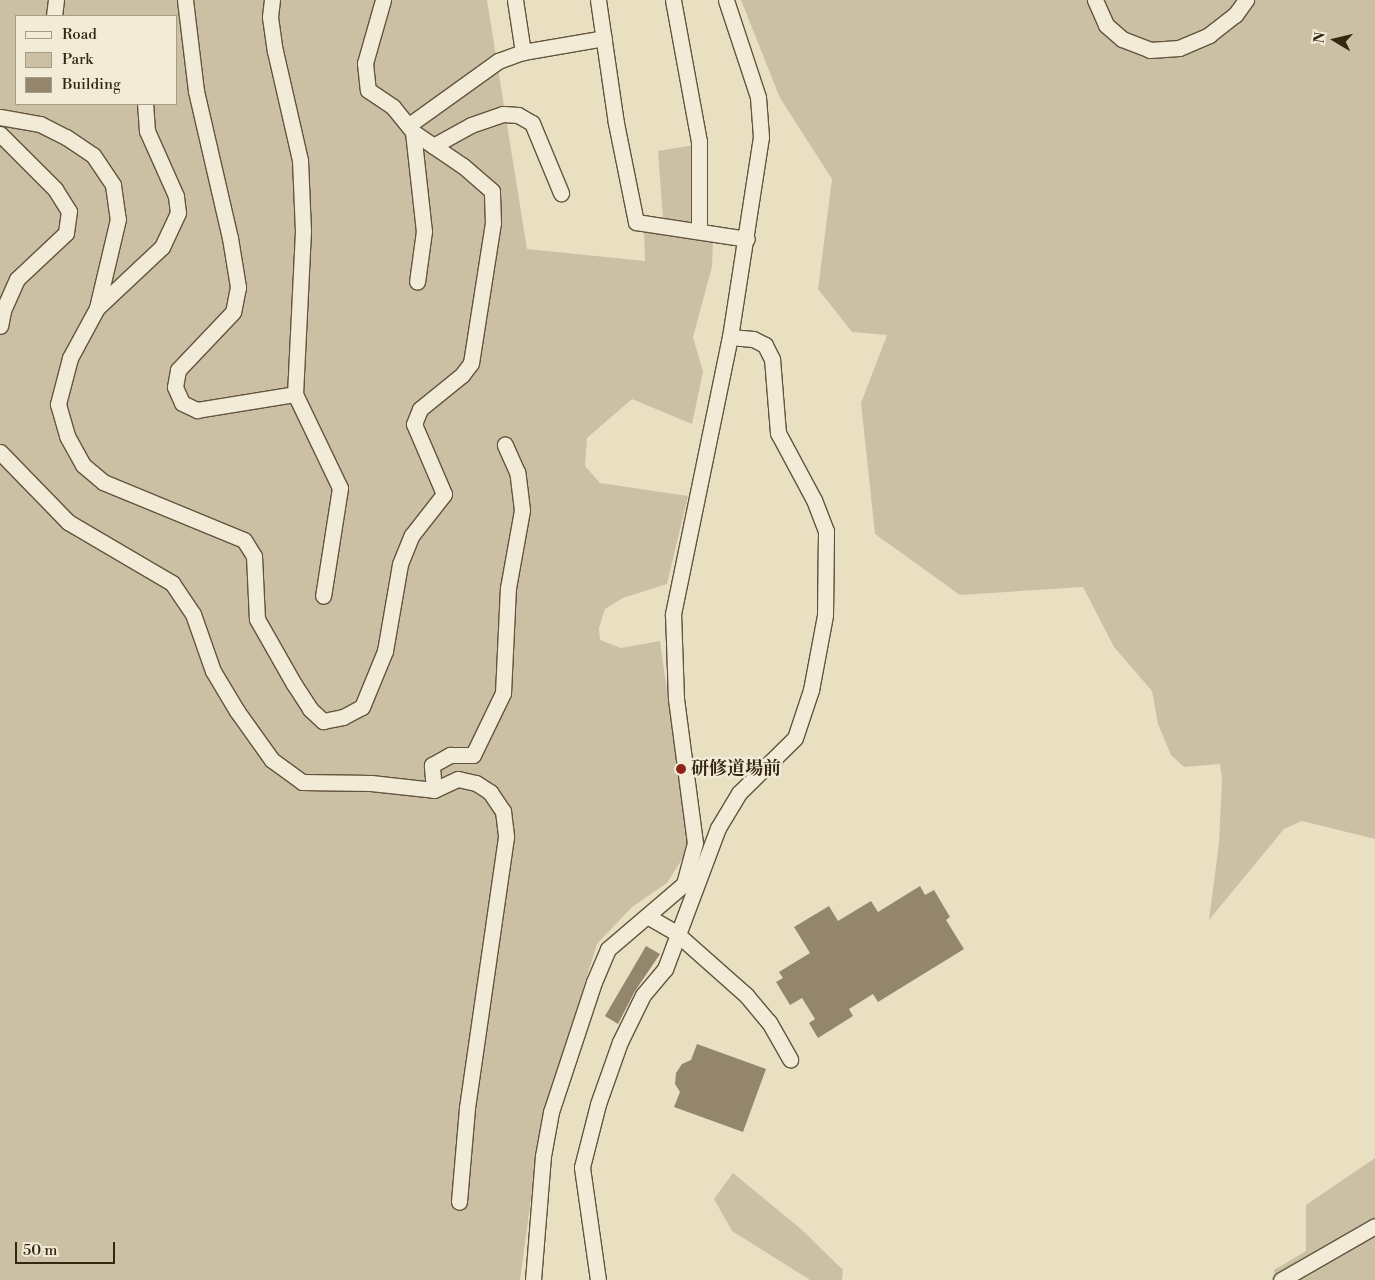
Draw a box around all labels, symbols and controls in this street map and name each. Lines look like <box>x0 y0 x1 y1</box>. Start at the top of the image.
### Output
legend <box>15 15 178 105</box>
north arrow <box>1310 15 1360 65</box>
text: Road <box>62 25 97 44</box>
text: N <box>1310 31 1330 45</box>
text: Park <box>62 50 93 69</box>
text: Building <box>62 75 121 94</box>
place label: 研修道場前 <box>691 758 781 780</box>
marker: 研修道場前 <box>675 763 687 775</box>
scale bar <box>18 1232 118 1264</box>
text: 50 m <box>23 1241 57 1260</box>

